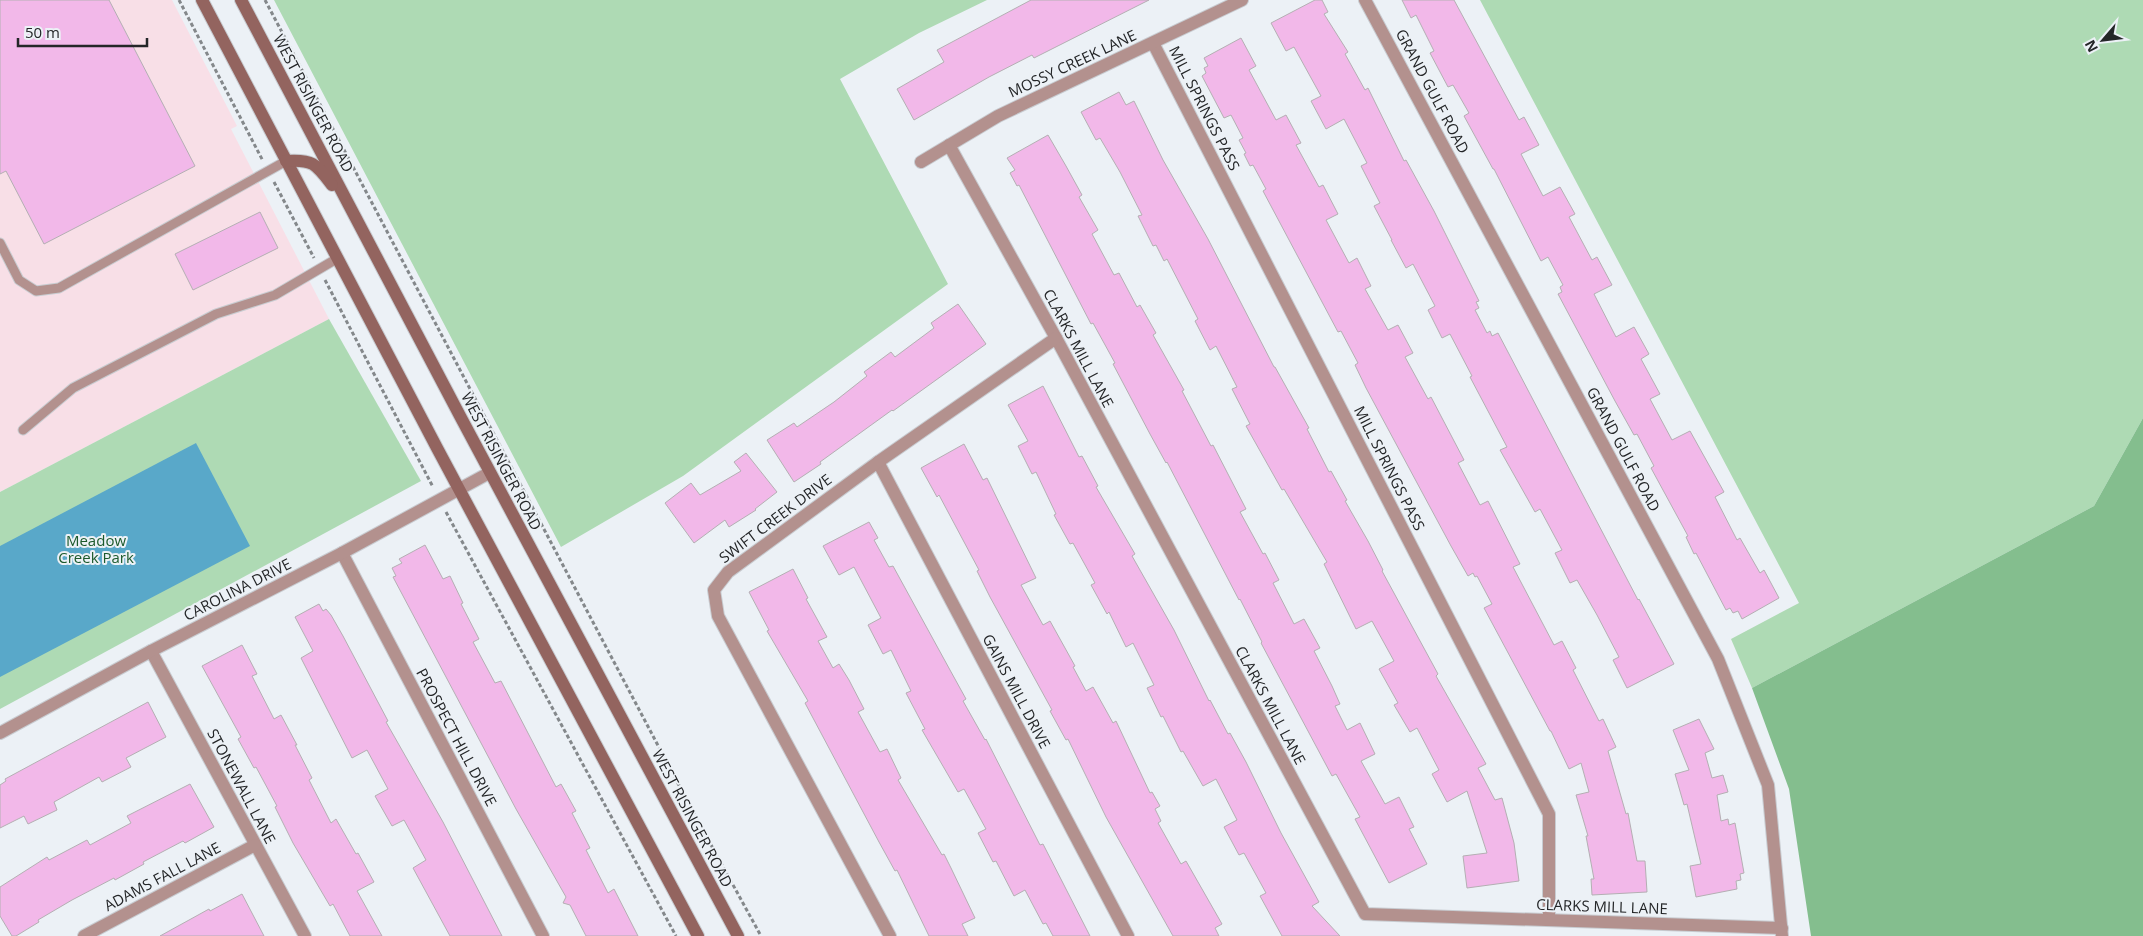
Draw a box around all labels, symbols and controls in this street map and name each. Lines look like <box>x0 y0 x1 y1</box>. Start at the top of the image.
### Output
scale bar <box>18 15 146 47</box>
north arrow <box>2078 15 2128 65</box>
text: 50 m <box>25 22 60 42</box>
street label: MOSSY CREEK LANE <box>1005 25 1139 101</box>
street label: GRAND GULF ROAD <box>1392 25 1474 157</box>
street label: WEST RISINGER ROAD <box>269 31 359 175</box>
text: N <box>2080 37 2102 56</box>
street label: MILL SPRINGS PASS <box>1165 42 1245 174</box>
street label: CLARKS MILL LANE <box>1039 285 1119 411</box>
street label: GRAND GULF ROAD <box>1583 383 1665 515</box>
street label: WEST RISINGER ROAD <box>457 389 547 533</box>
street label: MILL SPRINGS PASS <box>1350 402 1430 534</box>
street label: SWIFT CREEK DRIVE <box>715 469 835 567</box>
park label: Meadow Creek Park <box>58 530 134 567</box>
street label: CAROLINA DRIVE <box>180 553 294 625</box>
street label: GAINS MILL DRIVE <box>978 630 1056 752</box>
street label: CLARKS MILL LANE <box>1231 642 1311 768</box>
street label: PROSPECT HILL DRIVE <box>412 665 502 809</box>
street label: STONEWALL LANE <box>203 725 281 847</box>
street label: WEST RISINGER ROAD <box>648 746 738 890</box>
street label: ADAMS FALL LANE <box>100 837 224 915</box>
street label: CLARKS MILL LANE <box>1536 894 1668 918</box>

